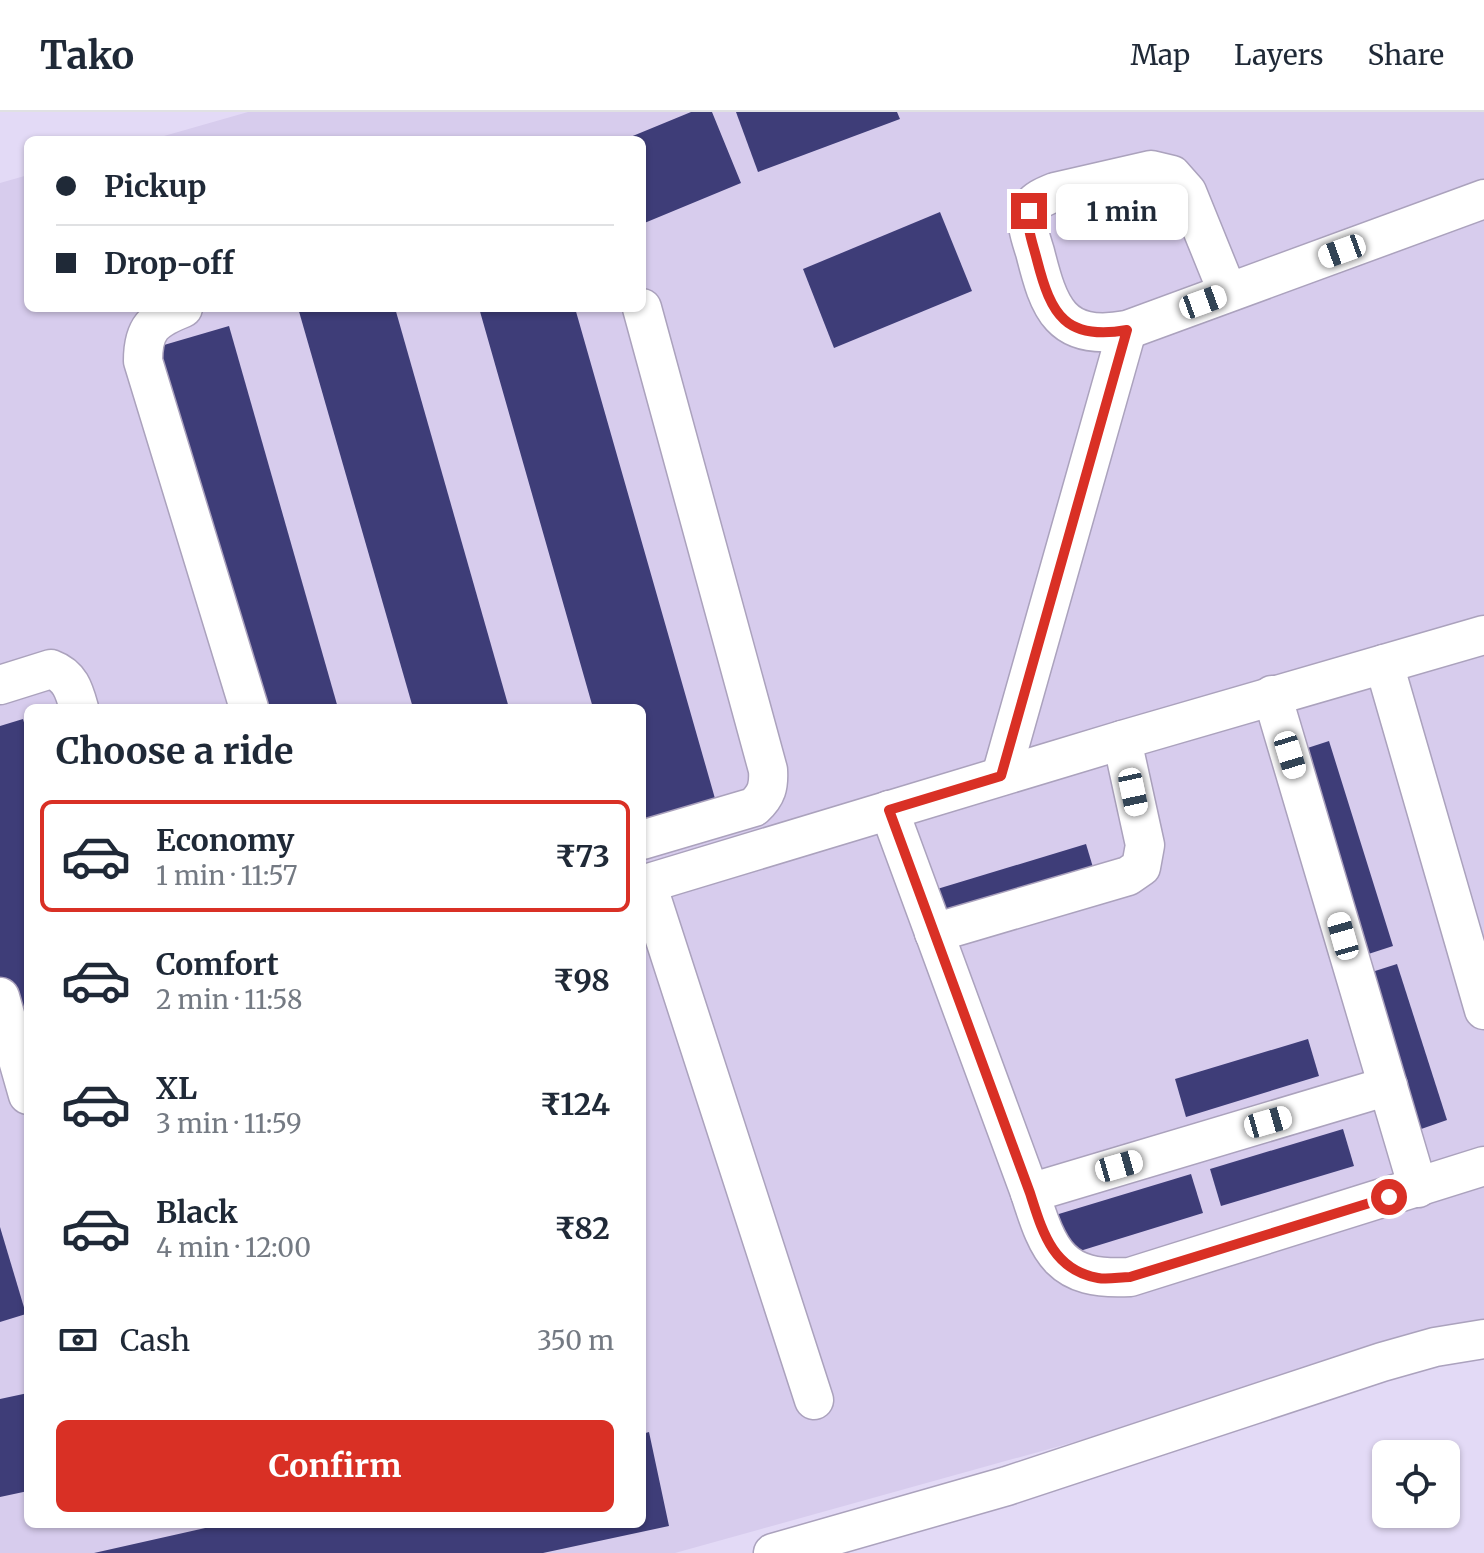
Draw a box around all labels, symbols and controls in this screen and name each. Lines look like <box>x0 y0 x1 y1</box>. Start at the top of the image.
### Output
text: Tako <box>40 32 134 79</box>
text: Map <box>1130 37 1190 73</box>
text: Layers <box>1234 37 1323 73</box>
text: Share <box>1367 37 1444 73</box>
text: Pickup <box>104 167 206 205</box>
callout: 1 min <box>1057 183 1189 239</box>
route end <box>1011 193 1047 229</box>
text: 1 min <box>1087 195 1157 228</box>
car <box>1315 232 1369 270</box>
text: Drop-off <box>104 244 234 282</box>
car <box>1176 283 1230 321</box>
text: Choose a ride <box>56 729 293 774</box>
car <box>1272 729 1308 781</box>
car <box>1116 766 1150 818</box>
icon: car <box>60 820 132 892</box>
text: Economy <box>156 821 294 859</box>
text: ₹73 <box>555 837 610 875</box>
text: 1 min · 11:57 <box>156 859 297 892</box>
car <box>1325 910 1361 962</box>
icon: car <box>60 944 132 1016</box>
text: Comfort <box>156 945 279 983</box>
text: ₹98 <box>553 961 610 999</box>
text: 2 min · 11:58 <box>156 983 302 1016</box>
icon: car <box>60 1068 132 1140</box>
text: XL <box>156 1069 197 1107</box>
text: ₹124 <box>540 1085 610 1123</box>
car <box>1242 1104 1294 1140</box>
text: 3 min · 11:59 <box>156 1107 302 1140</box>
car <box>1093 1148 1145 1184</box>
route start <box>1371 1179 1407 1215</box>
icon: car <box>60 1192 132 1264</box>
text: Black <box>156 1193 238 1231</box>
text: ₹82 <box>554 1209 610 1247</box>
text: 4 min · 12:00 <box>156 1231 311 1264</box>
icon: cash <box>56 1318 100 1362</box>
text: Cash <box>120 1321 190 1359</box>
text: 350 m <box>537 1324 614 1357</box>
button: Confirm <box>56 1420 614 1512</box>
map controls <box>1372 1440 1460 1528</box>
button: locate <box>1372 1440 1460 1528</box>

